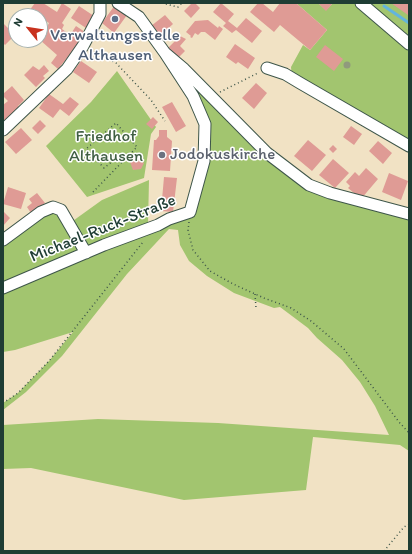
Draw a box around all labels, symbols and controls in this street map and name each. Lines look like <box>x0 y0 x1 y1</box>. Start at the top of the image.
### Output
north arrow <box>8 8 48 48</box>
marker: Verwaltungsstelle Althausen <box>110 14 120 24</box>
text: N <box>11 16 26 29</box>
place label: Verwaltungsstelle Althausen <box>50 26 180 66</box>
park label: Friedhof Althausen <box>69 127 143 167</box>
place label: Jodokuskirche <box>170 145 275 165</box>
marker: Jodokuskirche <box>157 150 167 160</box>
street label: Michael-Ruck-Straße <box>27 190 179 268</box>

